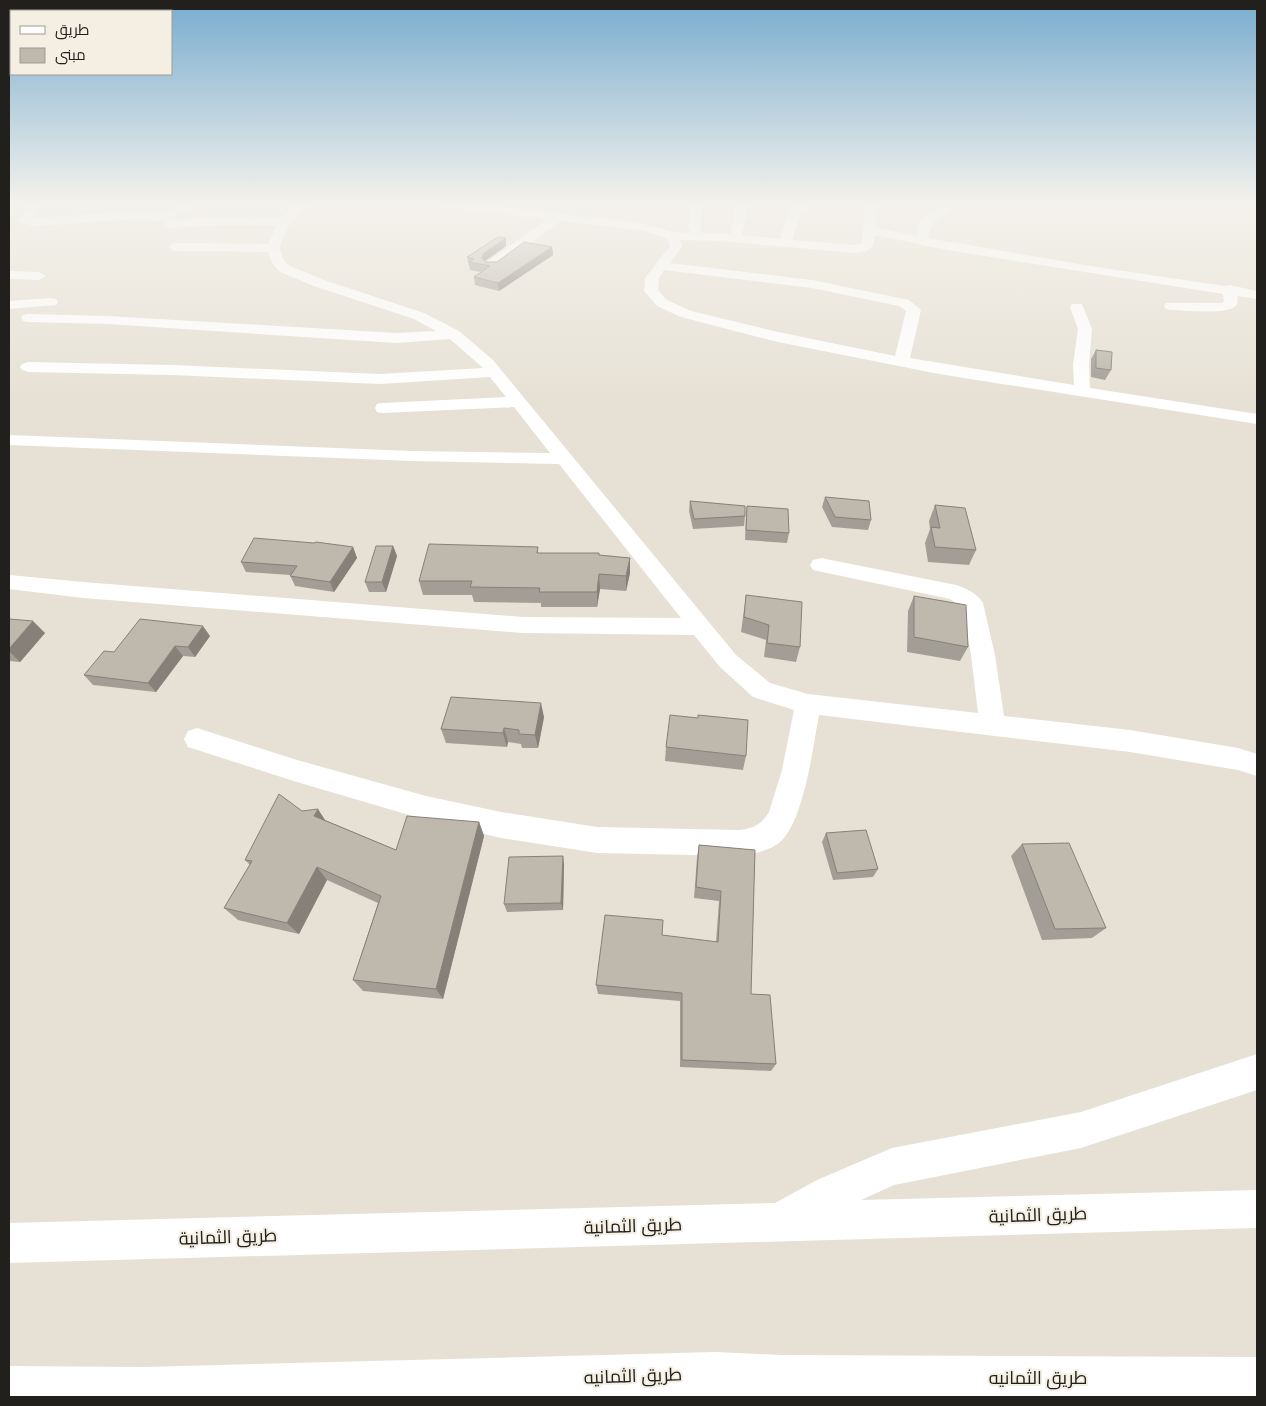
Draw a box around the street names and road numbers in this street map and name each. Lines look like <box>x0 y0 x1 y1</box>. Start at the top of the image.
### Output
street label: طريق الثمانية <box>988 1202 1088 1229</box>
street label: طريق الثمانية <box>583 1213 683 1240</box>
street label: طريق الثمانية <box>178 1224 278 1251</box>
street label: طريق الثمانيه <box>583 1363 683 1390</box>
street label: طريق الثمانيه <box>989 1367 1087 1390</box>

